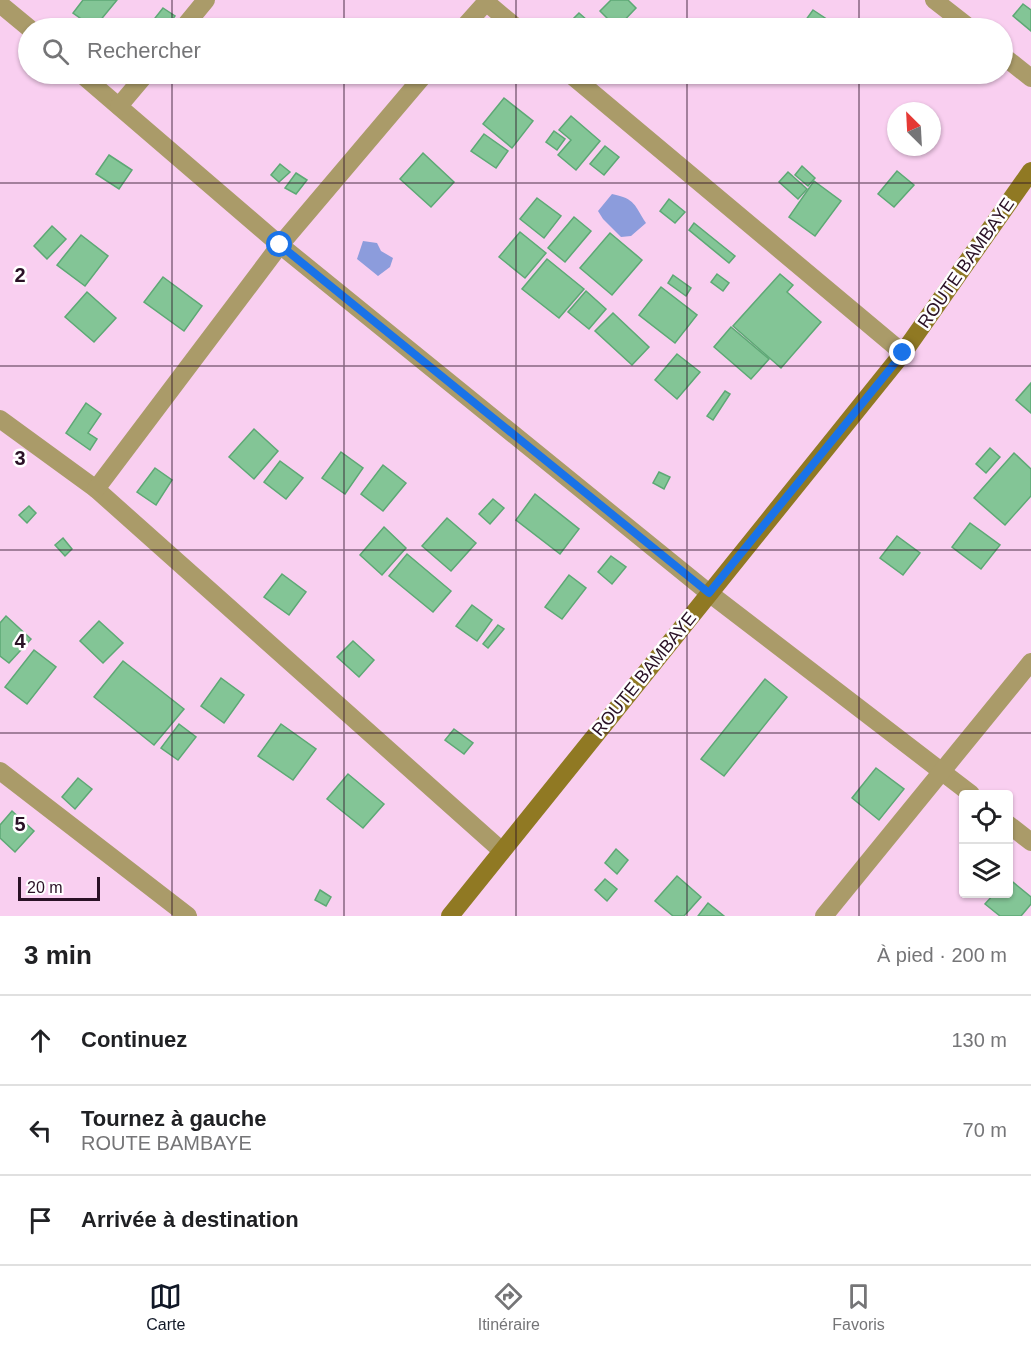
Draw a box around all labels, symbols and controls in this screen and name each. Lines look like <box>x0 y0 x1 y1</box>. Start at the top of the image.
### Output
search box <box>18 18 1013 84</box>
icon: search <box>39 35 72 68</box>
text: Rechercher <box>87 38 201 63</box>
north arrow <box>887 102 941 156</box>
street label: ROUTE BAMBAYE <box>914 194 1018 332</box>
route start <box>266 231 292 257</box>
text: 2 <box>14 264 26 286</box>
route end <box>889 339 915 365</box>
text: 3 <box>14 447 26 469</box>
street label: ROUTE BAMBAYE <box>588 608 700 740</box>
text: 4 <box>14 630 26 652</box>
map controls <box>959 790 1013 898</box>
button: locate <box>959 790 1013 844</box>
text: 5 <box>14 813 26 835</box>
button: layers <box>959 844 1013 898</box>
scale bar <box>18 874 100 902</box>
text: 20 m <box>27 879 63 896</box>
text: 3 min <box>24 940 92 970</box>
text: À pied · 200 m <box>877 944 1007 966</box>
icon: ahead <box>24 1024 57 1057</box>
text: Continuez <box>81 1027 187 1052</box>
text: 130 m <box>951 1029 1007 1051</box>
text: Tournez à gauche <box>81 1106 266 1131</box>
icon: left <box>24 1114 57 1147</box>
text: 70 m <box>963 1119 1007 1141</box>
text: ROUTE BAMBAYE <box>81 1132 252 1154</box>
icon: arrive <box>24 1204 57 1237</box>
text: Arrivée à destination <box>81 1207 299 1232</box>
tab: Carte <box>146 1280 185 1334</box>
tab: Itinéraire <box>478 1280 540 1334</box>
tab: Favoris <box>832 1280 885 1334</box>

